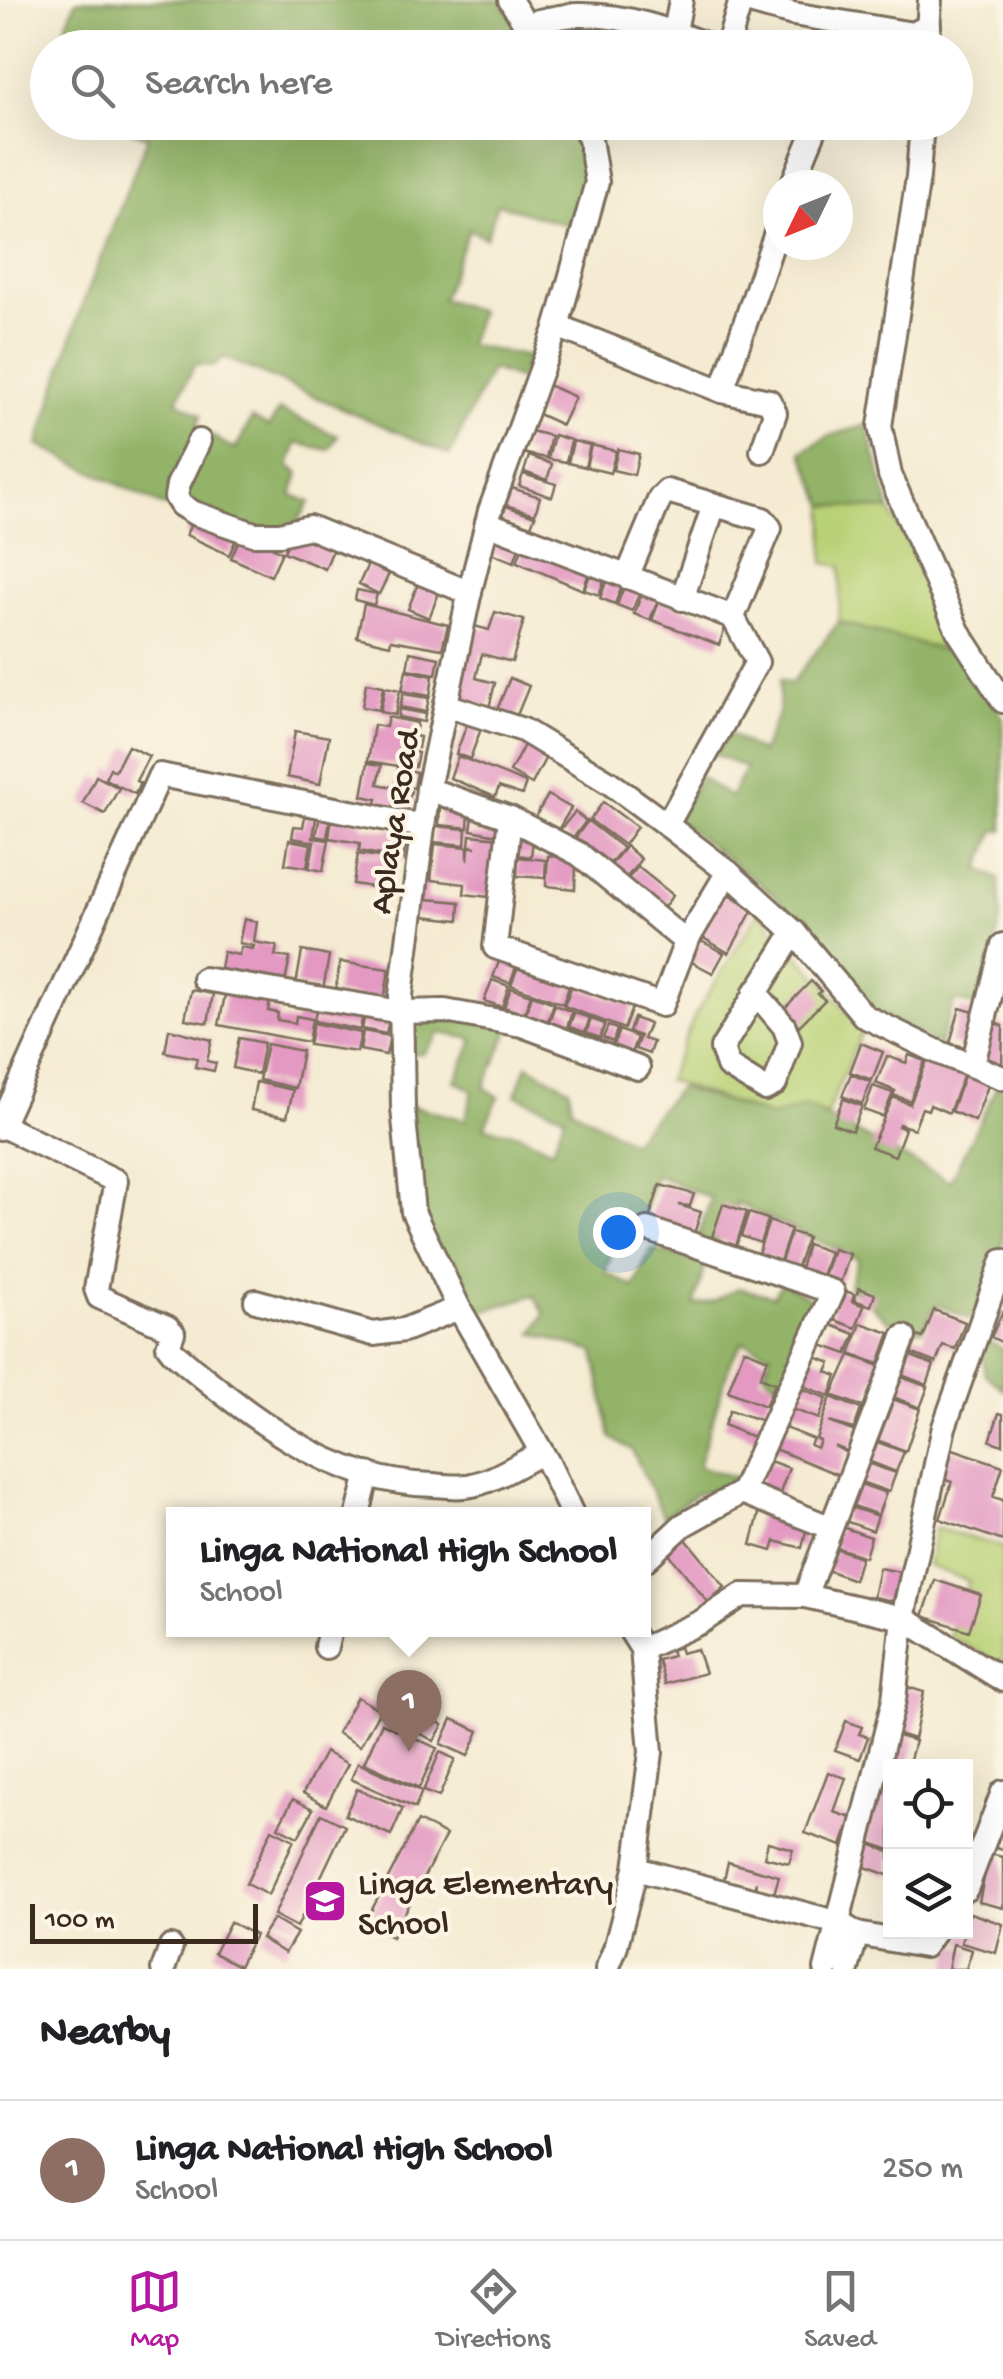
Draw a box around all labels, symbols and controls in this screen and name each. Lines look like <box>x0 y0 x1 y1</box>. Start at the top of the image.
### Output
search box <box>30 30 973 140</box>
icon: search <box>65 58 120 113</box>
text: Search here <box>145 63 332 107</box>
north arrow <box>763 170 853 260</box>
street label: Aplaya Road <box>363 724 433 917</box>
your location <box>593 1207 644 1258</box>
popup <box>166 1507 651 1637</box>
text: Linga National High School <box>200 1531 617 1575</box>
text: School <box>200 1575 283 1613</box>
pin: 1 <box>376 1670 442 1752</box>
map controls <box>883 1759 973 1939</box>
button: locate <box>883 1759 973 1849</box>
button: layers <box>883 1849 973 1939</box>
place label: Linga Elementary School <box>358 1866 613 1947</box>
school or university icon: Linga Elementary School <box>302 1878 348 1924</box>
scale bar <box>30 1899 258 1944</box>
text: 100 m <box>45 1905 115 1938</box>
text: Nearby <box>40 2010 170 2059</box>
text: Linga National High School <box>135 2129 553 2173</box>
text: 1 <box>66 2151 79 2189</box>
text: 250 m <box>882 2151 963 2189</box>
text: School <box>135 2173 218 2211</box>
tab: Map <box>127 2264 182 2357</box>
tab: Directions <box>436 2264 550 2357</box>
tab: Saved <box>804 2264 876 2357</box>

